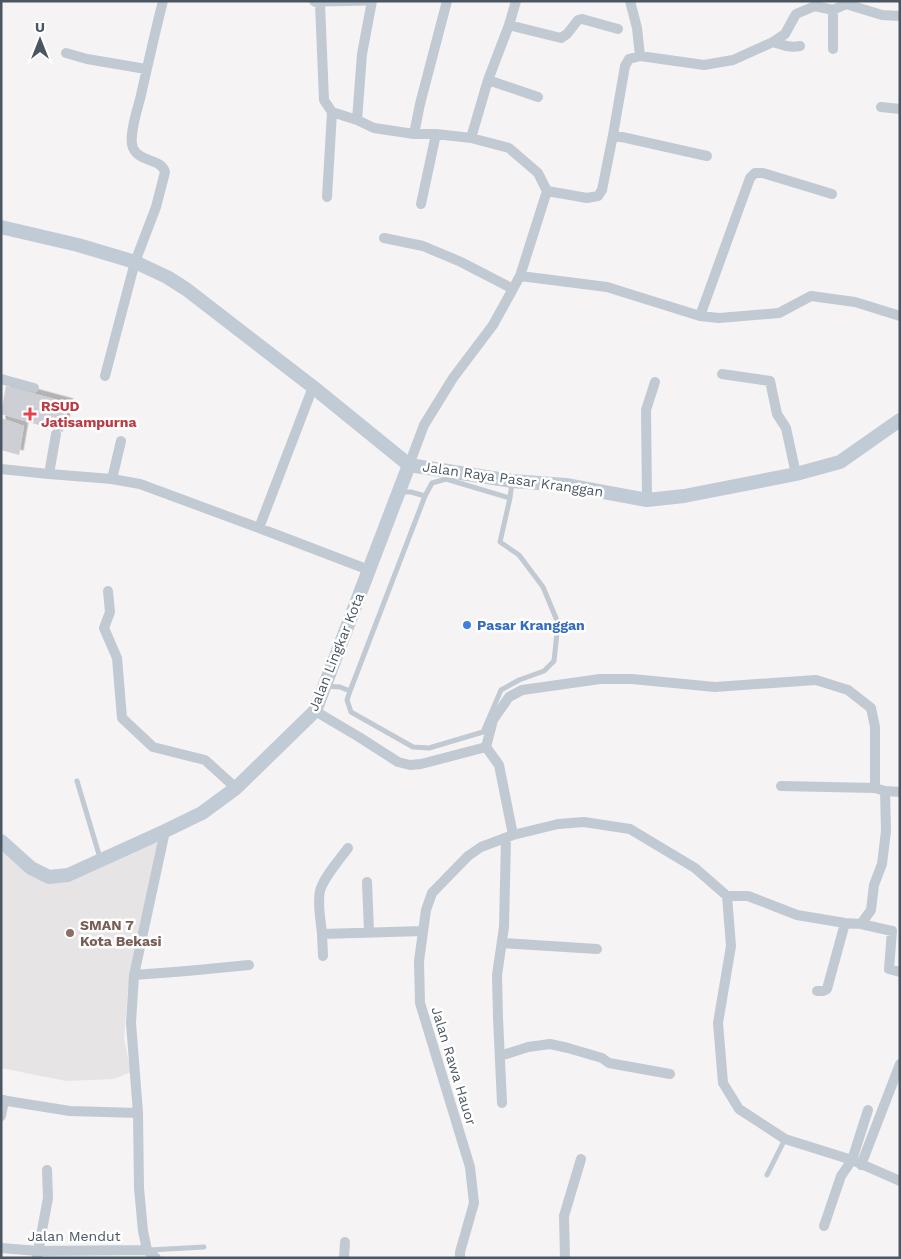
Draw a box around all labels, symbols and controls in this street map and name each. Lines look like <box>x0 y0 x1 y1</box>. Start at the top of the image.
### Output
north arrow <box>15 15 65 65</box>
text: U <box>35 19 45 35</box>
place label: RSUD Jatisampurna <box>41 398 137 430</box>
marker: RSUD Jatisampurna <box>23 407 37 421</box>
street label: Jalan Raya Pasar Kranggan <box>422 458 604 500</box>
street label: Jalan Lingkar Kota <box>305 591 367 713</box>
place label: Pasar Kranggan <box>477 617 585 633</box>
marker: Pasar Kranggan <box>461 619 473 631</box>
place label: SMAN 7 Kota Bekasi <box>80 917 162 949</box>
marker: SMAN 7 Kota Bekasi <box>64 927 76 939</box>
street label: Jalan Rawa Hauor <box>428 1005 480 1127</box>
street label: Jalan Mendut <box>27 1228 121 1244</box>

